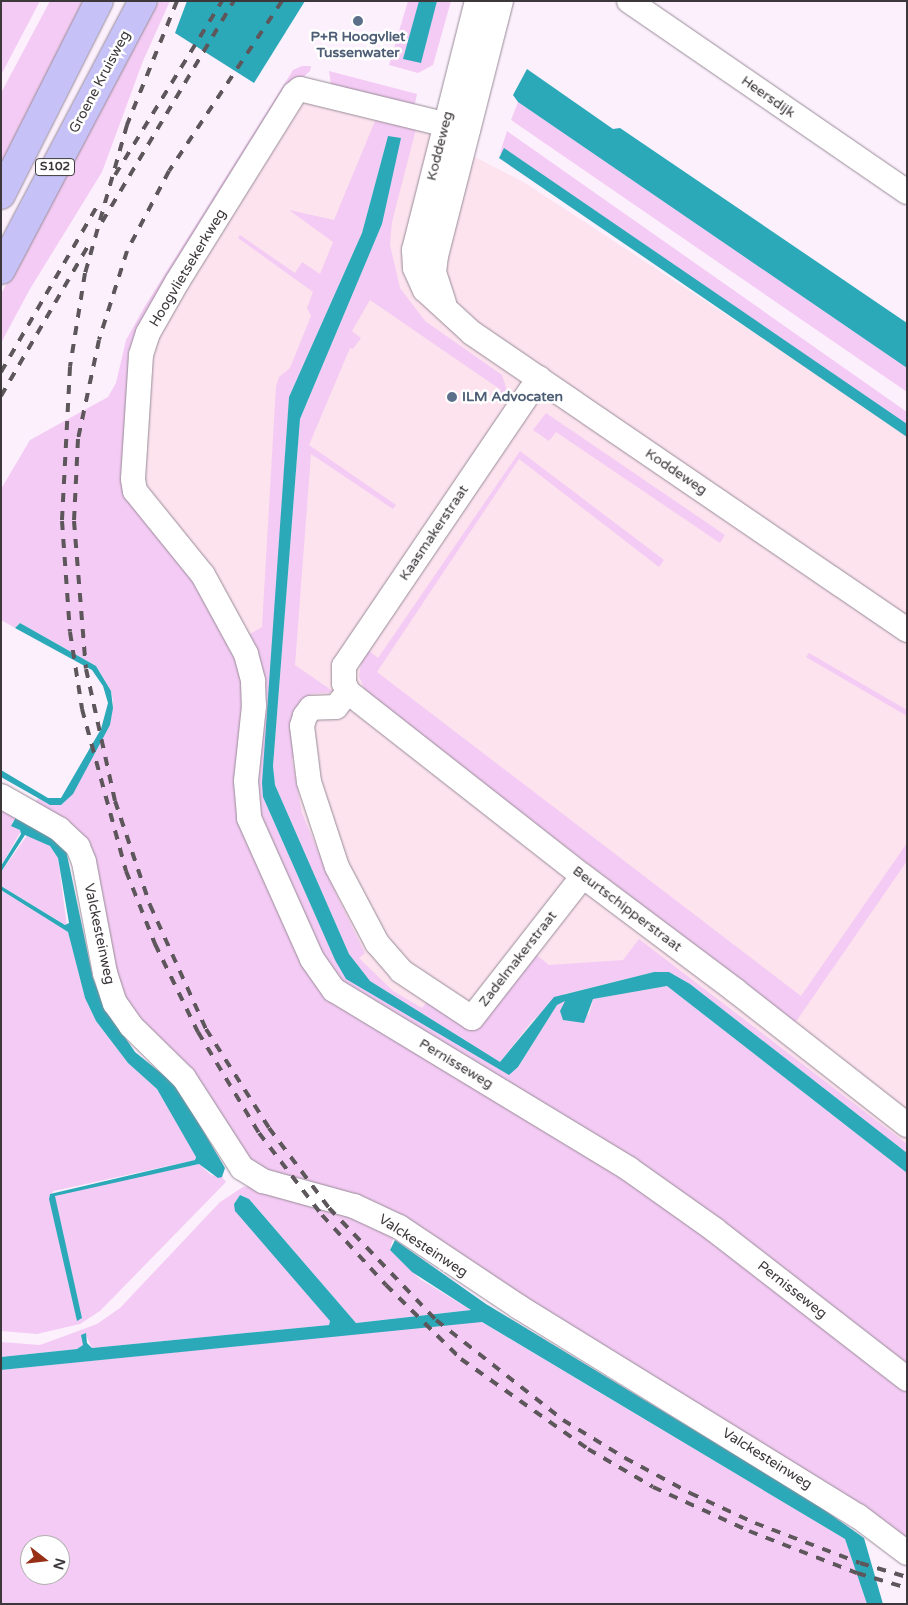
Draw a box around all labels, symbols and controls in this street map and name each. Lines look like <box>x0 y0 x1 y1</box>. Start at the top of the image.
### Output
marker: P+R Hoogvliet Tussenwater <box>352 15 364 27</box>
street label: Groene Kruisweg <box>66 28 134 136</box>
place label: P+R Hoogvliet Tussenwater <box>311 29 405 62</box>
street label: Heersdijk <box>738 72 798 122</box>
street label: Koddeweg <box>423 109 457 183</box>
road number: S102 <box>35 158 75 176</box>
street label: Hoogvlietsekerkweg <box>146 206 230 330</box>
place label: ILM Advocaten <box>462 389 563 405</box>
marker: ILM Advocaten <box>446 391 458 403</box>
street label: Koddeweg <box>642 445 710 499</box>
street label: Kaasmakerstraat <box>396 482 472 584</box>
street label: Beurtschipperstraat <box>569 863 685 955</box>
street label: Valckesteinweg <box>80 882 118 986</box>
street label: Zadelmakerstraat <box>475 908 561 1010</box>
street label: Pernisseweg <box>416 1035 496 1093</box>
street label: Valckesteinweg <box>375 1211 471 1281</box>
street label: Pernisseweg <box>754 1258 830 1322</box>
street label: Valckesteinweg <box>719 1425 815 1493</box>
north arrow <box>20 1535 70 1585</box>
text: N <box>49 1556 69 1572</box>

